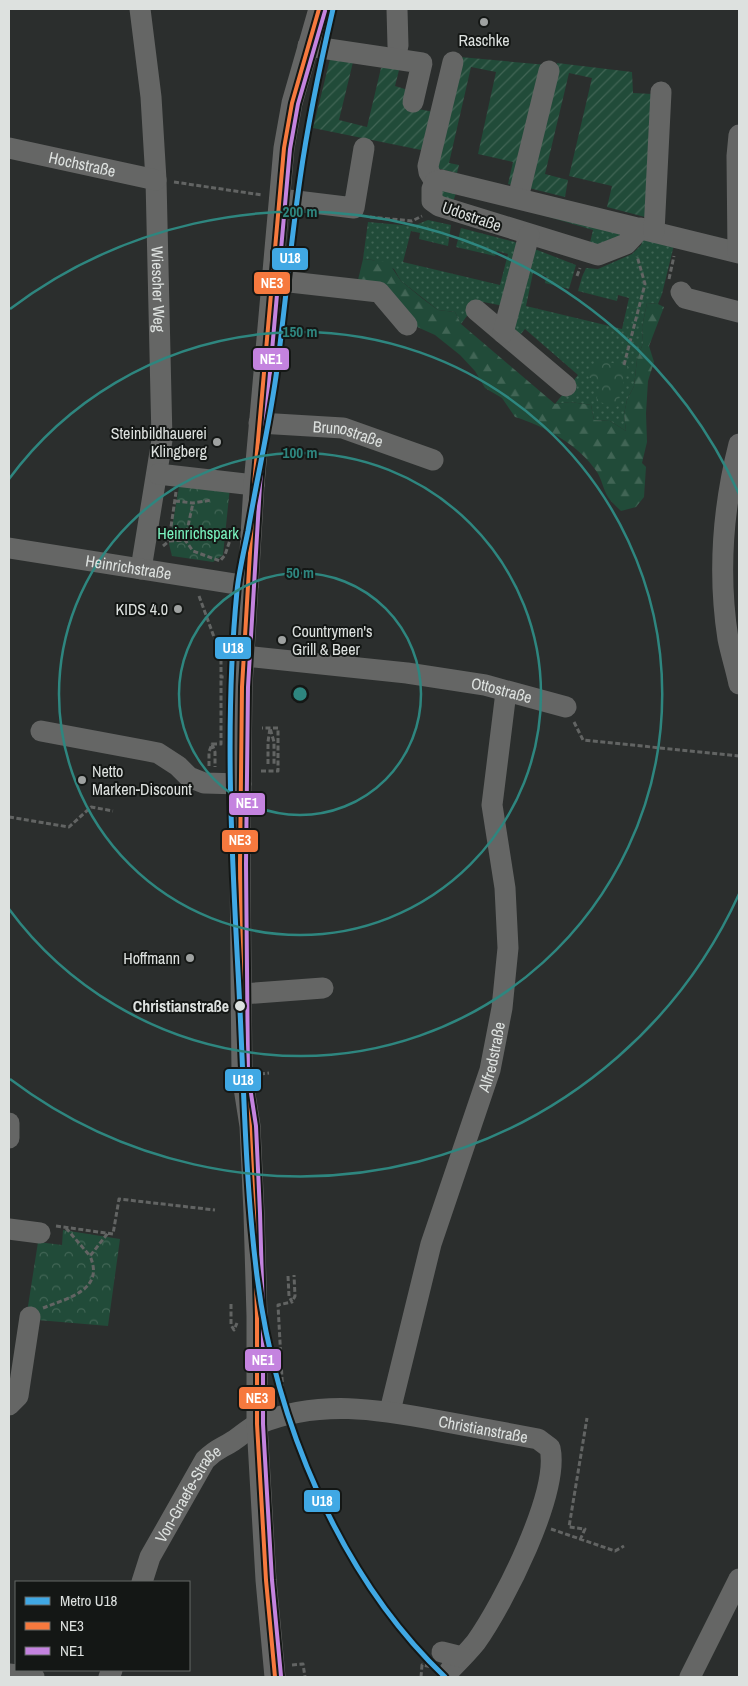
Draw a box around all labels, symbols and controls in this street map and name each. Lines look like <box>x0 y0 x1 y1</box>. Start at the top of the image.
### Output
marker: Raschke <box>478 16 490 28</box>
place label: Raschke <box>458 29 510 51</box>
street label: Hochstraße <box>47 146 118 182</box>
street label: Udostraße <box>439 196 505 236</box>
text: 200 m <box>283 201 317 222</box>
street label: Wiescher Weg <box>147 246 171 333</box>
line badge: U18 <box>271 247 309 271</box>
text: U18 <box>279 249 301 267</box>
line badge: NE3 <box>253 271 291 295</box>
text: NE3 <box>261 274 283 292</box>
text: 150 m <box>283 321 317 342</box>
line badge: NE1 <box>252 347 290 371</box>
text: NE1 <box>260 350 283 368</box>
street label: Brunostraße <box>312 415 386 452</box>
place label: Steinbildhauerei Klingberg <box>111 422 208 462</box>
marker: Steinbildhauerei Klingberg <box>211 436 223 448</box>
text: 100 m <box>283 442 317 463</box>
park label: Heinrichspark <box>157 522 239 544</box>
street label: Heinrichstraße <box>84 549 173 585</box>
text: 50 m <box>286 562 314 583</box>
place label: KIDS 4.0 <box>115 598 168 620</box>
marker: KIDS 4.0 <box>172 603 184 615</box>
place label: Countrymen's Grill & Beer <box>292 620 373 660</box>
marker: Countrymen's Grill & Beer <box>276 634 288 646</box>
line badge: U18 <box>214 636 252 660</box>
text: U18 <box>222 639 244 657</box>
street label: Ottostraße <box>470 672 534 708</box>
centre of rings <box>291 685 309 703</box>
place label: Netto Marken-Discount <box>92 760 192 800</box>
marker: Netto Marken-Discount <box>76 774 88 786</box>
line badge: NE1 <box>228 792 266 816</box>
text: NE1 <box>236 794 259 812</box>
line badge: NE3 <box>221 829 259 853</box>
text: NE3 <box>229 831 251 849</box>
place label: Hoffmann <box>123 947 180 969</box>
marker: Hoffmann <box>184 952 196 964</box>
place label: Christianstraße <box>133 995 229 1017</box>
marker: Christianstraße <box>233 999 247 1013</box>
street label: Alfredstraße <box>472 1020 510 1096</box>
line badge: U18 <box>224 1068 262 1092</box>
text: U18 <box>232 1071 254 1089</box>
line badge: NE1 <box>244 1348 282 1372</box>
text: NE1 <box>252 1351 275 1369</box>
line badge: NE3 <box>238 1386 276 1410</box>
text: NE3 <box>246 1389 268 1407</box>
street label: Christianstraße <box>437 1410 530 1448</box>
street label: Von-Graefe-Straße <box>149 1440 225 1547</box>
line badge: U18 <box>303 1489 341 1513</box>
text: U18 <box>311 1492 333 1510</box>
legend <box>15 1581 190 1671</box>
text: Metro U18 <box>60 1590 118 1611</box>
text: NE3 <box>60 1615 84 1636</box>
text: NE1 <box>60 1640 84 1661</box>

